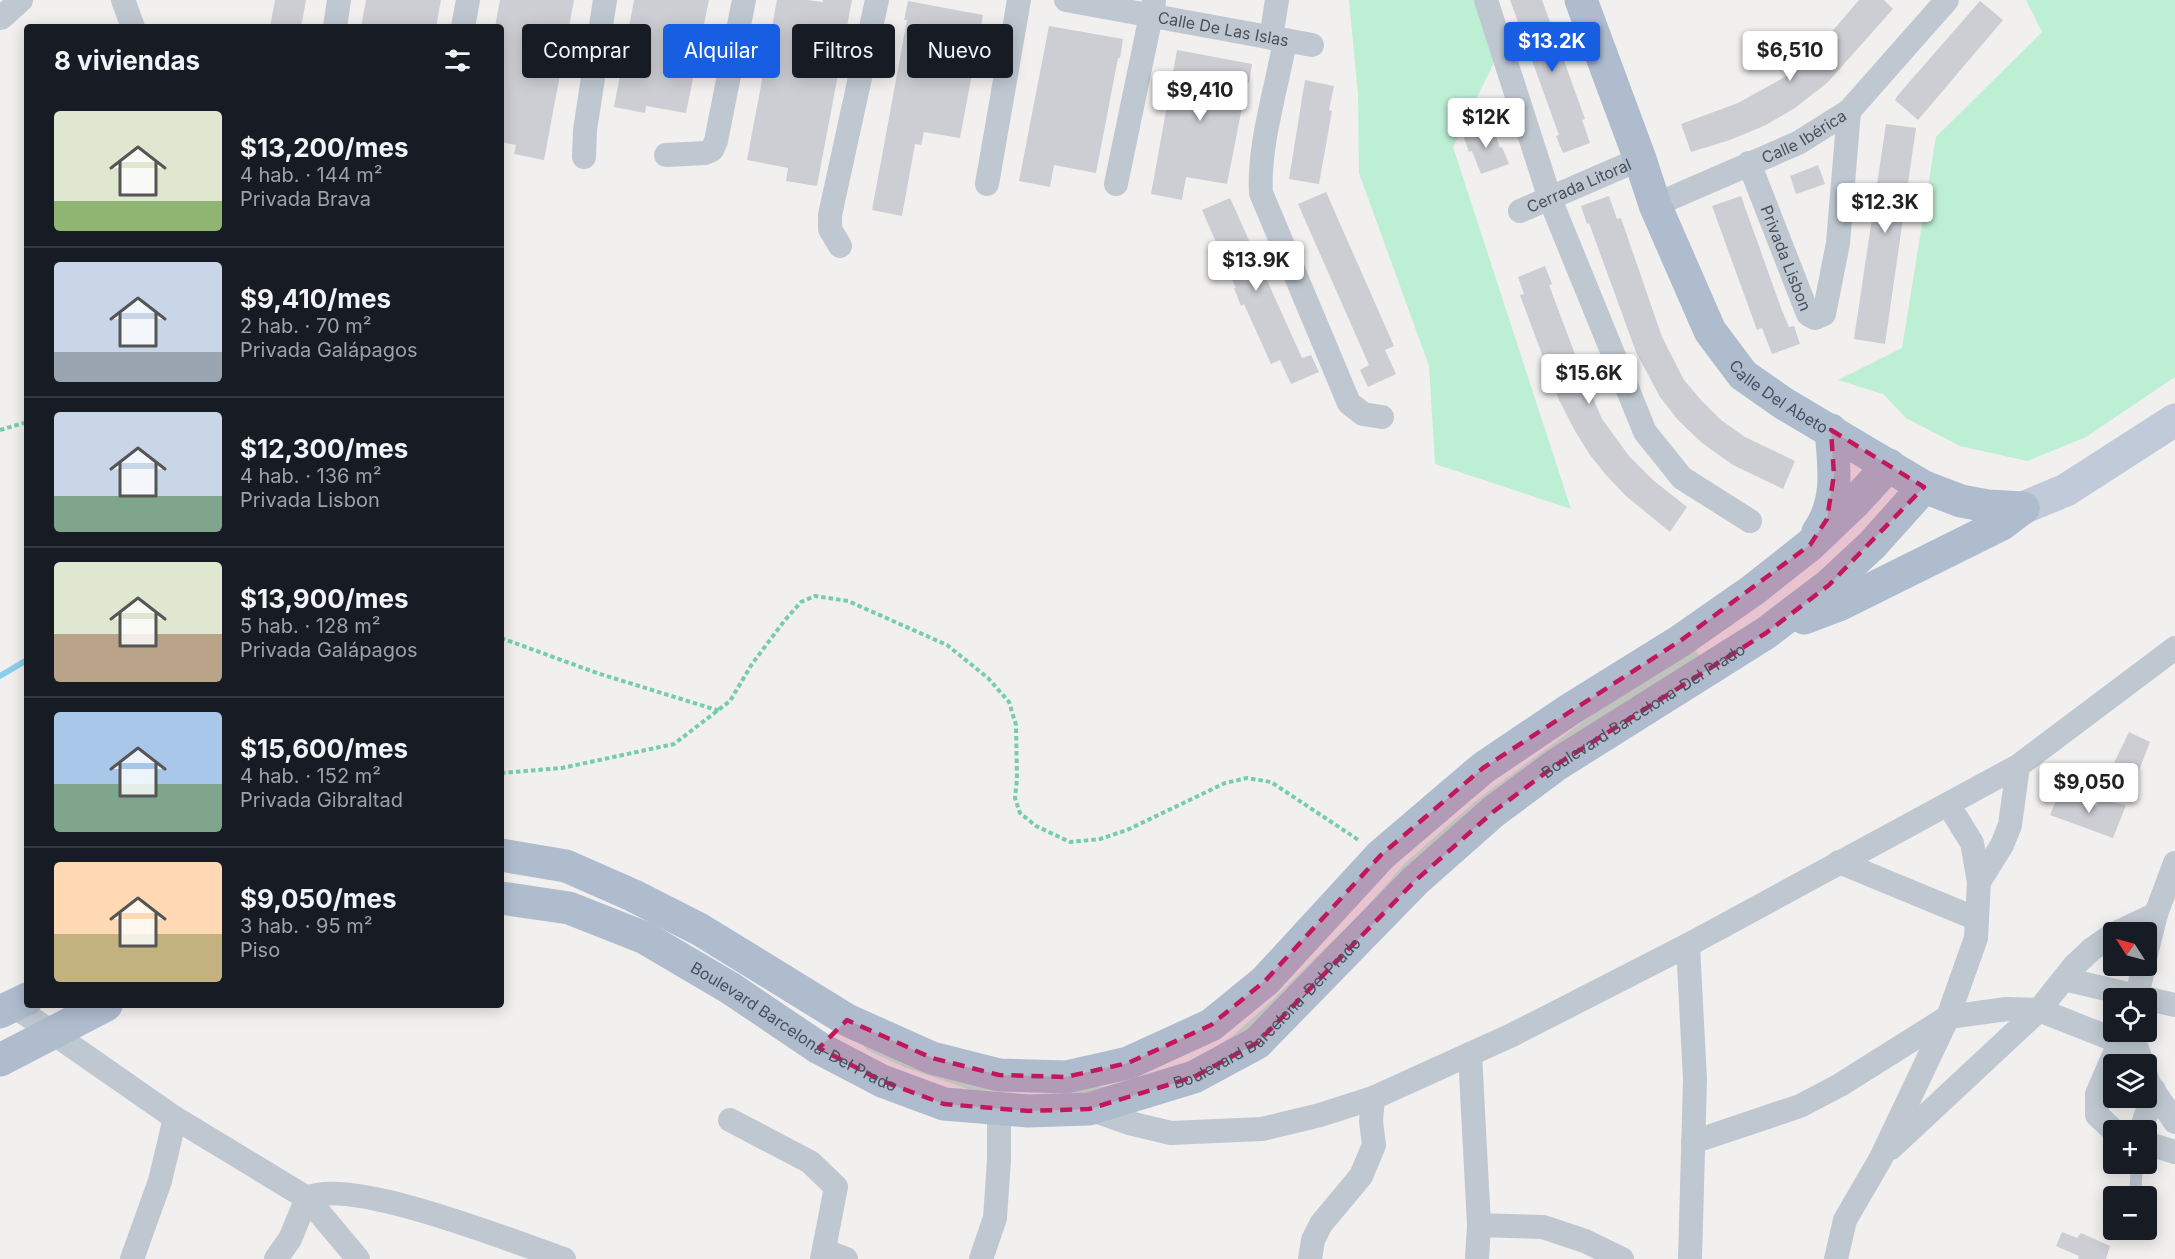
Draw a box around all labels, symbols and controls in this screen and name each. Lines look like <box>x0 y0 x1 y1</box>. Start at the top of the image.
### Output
street label: Calle De Las Islas <box>1156 7 1290 51</box>
pin: $13.2K <box>1503 22 1601 73</box>
chip: Comprar <box>522 24 651 78</box>
chip: Alquilar <box>663 24 780 78</box>
chip: Filtros <box>792 24 895 78</box>
chip: Nuevo <box>907 24 1013 78</box>
text: $13.2K <box>1518 29 1586 53</box>
pin: $6,510 <box>1741 31 1839 82</box>
text: $6,510 <box>1757 38 1823 62</box>
icon: filters <box>441 44 474 77</box>
text: 8 viviendas <box>54 45 200 76</box>
pin: $9,410 <box>1151 71 1249 122</box>
text: $9,410 <box>1166 78 1234 102</box>
pin: $12K <box>1450 98 1522 149</box>
text: $12K <box>1462 105 1510 129</box>
street label: Calle Ibérica <box>1758 105 1850 168</box>
text: $13,200/mes <box>240 132 408 163</box>
icon: home <box>102 135 174 207</box>
street label: Cerrada Litoral <box>1523 154 1634 217</box>
text: 4 hab. · 144 m² <box>240 163 383 187</box>
pin: $12.3K <box>1836 183 1934 234</box>
text: Privada Brava <box>240 187 371 211</box>
text: $12.3K <box>1851 190 1919 214</box>
street label: Privada Lisbon <box>1756 202 1816 314</box>
pin: $13.9K <box>1207 241 1305 292</box>
text: $13.9K <box>1222 248 1290 272</box>
text: $9,410/mes <box>240 283 391 314</box>
icon: home <box>102 286 174 358</box>
text: 2 hab. · 70 m² <box>240 314 372 338</box>
text: Privada Galápagos <box>240 338 418 362</box>
pin: $15.6K <box>1540 354 1638 405</box>
street label: Calle Del Abeto <box>1725 356 1832 438</box>
text: $15.6K <box>1555 361 1623 385</box>
text: $12,300/mes <box>240 433 408 464</box>
icon: home <box>102 436 174 508</box>
text: 4 hab. · 136 m² <box>240 464 382 488</box>
text: Privada Lisbon <box>240 488 380 512</box>
text: $13,900/mes <box>240 583 409 614</box>
icon: home <box>102 586 174 658</box>
text: 5 hab. · 128 m² <box>240 614 381 638</box>
text: Privada Galápagos <box>240 638 418 662</box>
street label: Boulevard Barcelona-Del Prado <box>1537 639 1749 783</box>
text: $15,600/mes <box>240 733 408 764</box>
icon: home <box>102 736 174 808</box>
pin: $9,050 <box>2040 763 2138 814</box>
text: 4 hab. · 152 m² <box>240 764 381 788</box>
text: $9,050 <box>2053 770 2125 794</box>
text: Privada Gibraltad <box>240 788 403 812</box>
text: $9,050/mes <box>240 883 397 914</box>
icon: home <box>102 886 174 958</box>
text: 3 hab. · 95 m² <box>240 914 373 938</box>
north arrow <box>2103 922 2157 976</box>
map controls <box>2103 922 2157 1240</box>
street label: Boulevard Barcelona-Del Prado <box>1171 933 1365 1093</box>
text: Piso <box>240 938 280 962</box>
street label: Boulevard Barcelona-Del Prado <box>687 957 900 1096</box>
button: locate <box>2103 988 2157 1042</box>
button: layers <box>2103 1054 2157 1108</box>
button: + <box>2103 1120 2157 1174</box>
button: − <box>2103 1186 2157 1240</box>

